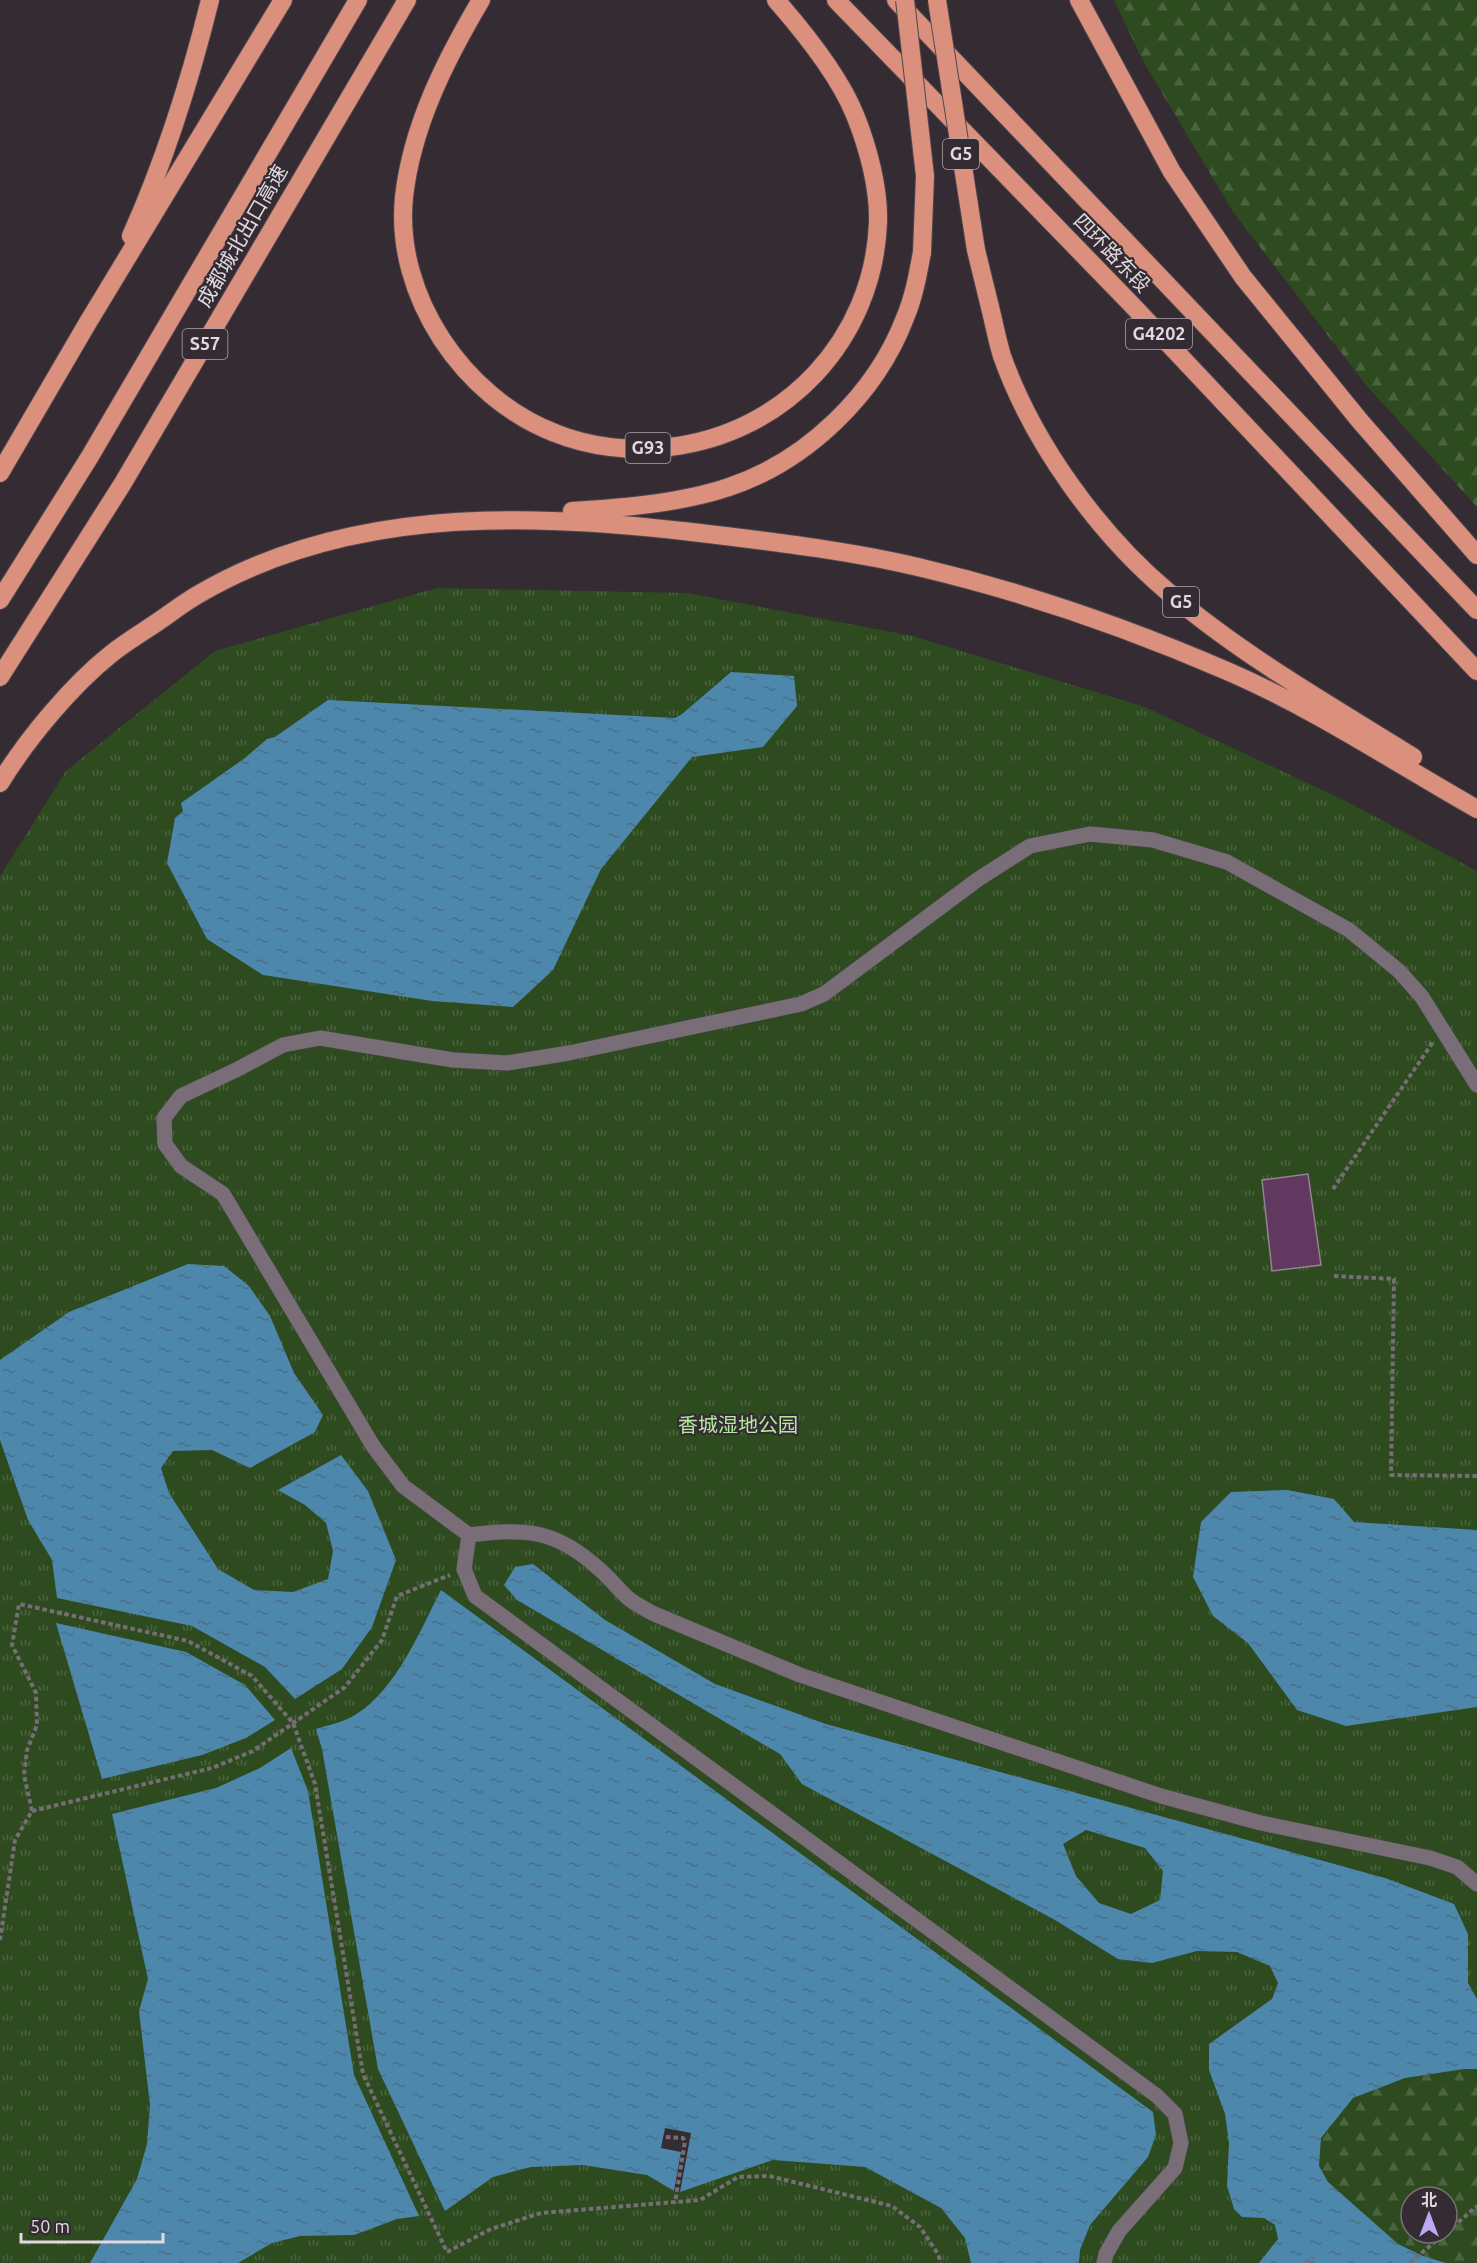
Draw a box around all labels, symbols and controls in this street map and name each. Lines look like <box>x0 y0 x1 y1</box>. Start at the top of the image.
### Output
road number: G5 <box>943 139 979 169</box>
street label: 成都城北出口高速 <box>192 161 292 311</box>
street label: 四环路东段 <box>1069 209 1155 297</box>
road number: G4202 <box>1126 319 1192 349</box>
road number: S57 <box>182 329 228 359</box>
road number: G93 <box>626 433 670 463</box>
road number: G5 <box>1163 587 1199 617</box>
park label: 香城湿地公园 <box>678 1413 798 1436</box>
north arrow <box>1399 2185 1459 2245</box>
text: 北 <box>1421 2191 1437 2209</box>
scale bar <box>21 2206 164 2244</box>
text: 50 m <box>30 2216 70 2236</box>

